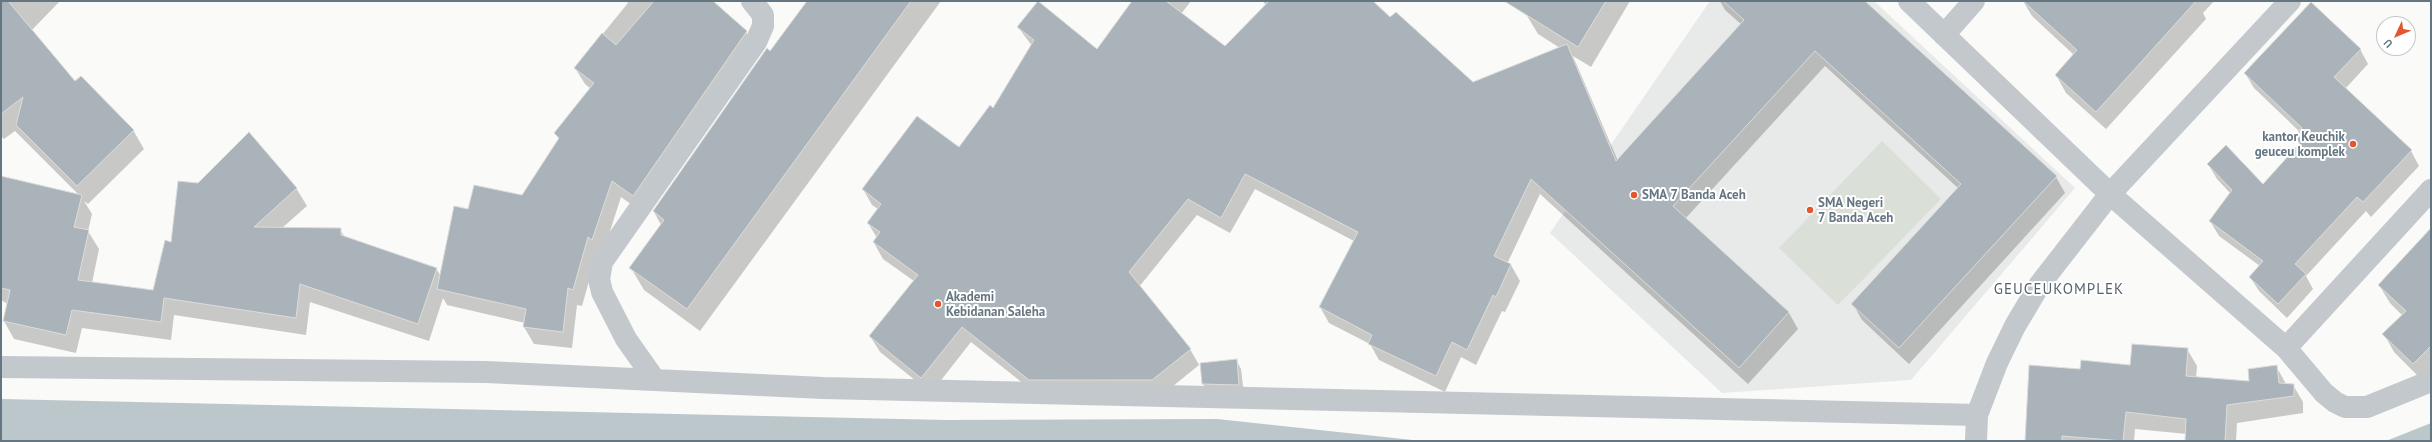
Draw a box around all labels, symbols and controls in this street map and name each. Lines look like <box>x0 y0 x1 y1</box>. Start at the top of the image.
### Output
north arrow <box>2376 16 2416 56</box>
text: U <box>2381 36 2396 51</box>
place label: kantor Keuchik geuceu komplek <box>2255 129 2345 160</box>
marker: kantor Keuchik geuceu komplek <box>2348 139 2358 149</box>
place label: SMA 7 Banda Aceh <box>1642 187 1746 203</box>
marker: SMA 7 Banda Aceh <box>1629 190 1639 200</box>
place label: SMA Negeri 7 Banda Aceh <box>1818 195 1893 226</box>
marker: SMA Negeri 7 Banda Aceh <box>1805 205 1815 215</box>
district label: GEUCEUKOMPLEK <box>1994 281 2124 299</box>
place label: Akademi Kebidanan Saleha <box>946 289 1045 320</box>
marker: Akademi Kebidanan Saleha <box>933 299 943 309</box>

